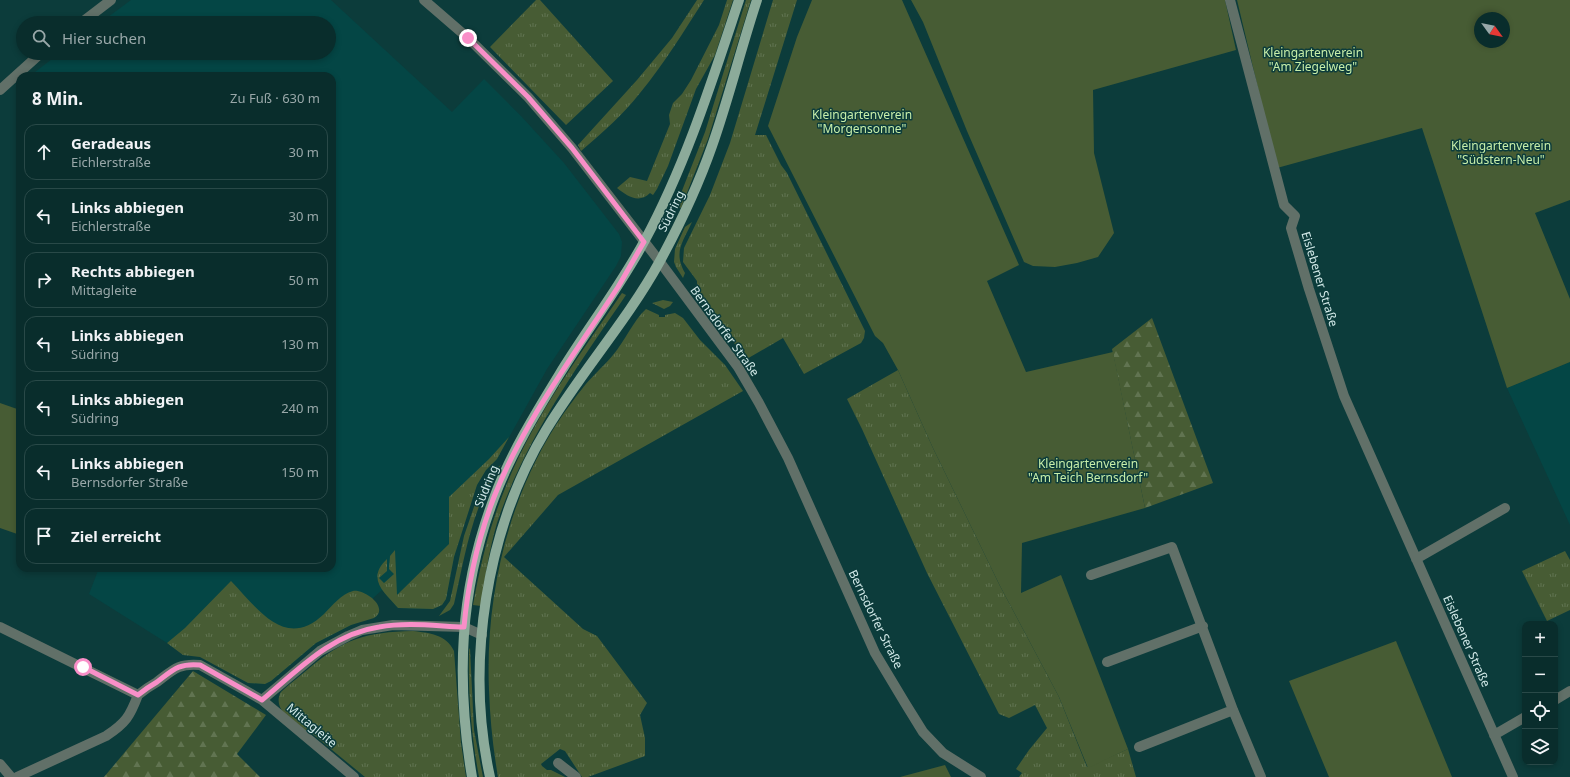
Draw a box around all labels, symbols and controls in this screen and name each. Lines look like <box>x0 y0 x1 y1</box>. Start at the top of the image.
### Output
north arrow <box>1474 12 1510 48</box>
search box <box>16 16 336 60</box>
icon: search <box>30 27 52 49</box>
text: Hier suchen <box>62 28 146 48</box>
route end <box>459 29 477 47</box>
park label: Kleingartenverein "Am Ziegelweg" <box>1263 44 1363 75</box>
text: 8 Min. <box>32 87 83 110</box>
text: Zu Fuß · 630 m <box>230 89 320 107</box>
park label: Kleingartenverein "Morgensonne" <box>812 106 912 137</box>
text: Geradeaus <box>71 133 151 153</box>
park label: Kleingartenverein "Südstern-Neu" <box>1451 137 1551 168</box>
icon: ahead <box>33 141 55 163</box>
text: 30 m <box>289 143 319 161</box>
text: Eichlerstraße <box>71 153 151 171</box>
street label: Südring <box>654 187 688 235</box>
text: Links abbiegen <box>71 197 184 217</box>
icon: left <box>33 205 55 227</box>
text: 30 m <box>289 207 319 225</box>
text: Eichlerstraße <box>71 217 151 235</box>
street label: Eislebener Straße <box>1297 229 1343 329</box>
text: Rechts abbiegen <box>71 261 195 281</box>
icon: right <box>33 269 55 291</box>
text: 50 m <box>289 271 319 289</box>
text: Mittagleite <box>71 281 137 299</box>
street label: Bernsdorfer Straße <box>686 282 764 380</box>
text: Links abbiegen <box>71 325 184 345</box>
icon: left <box>33 333 55 355</box>
text: 130 m <box>281 335 319 353</box>
text: Südring <box>71 345 119 363</box>
text: Links abbiegen <box>71 389 184 409</box>
icon: left <box>33 397 55 419</box>
text: 240 m <box>281 399 319 417</box>
text: Südring <box>71 409 119 427</box>
text: Links abbiegen <box>71 453 184 473</box>
park label: Kleingartenverein "Am Teich Bernsdorf" <box>1028 455 1148 486</box>
icon: left <box>33 461 55 483</box>
street label: Südring <box>470 462 502 510</box>
text: 150 m <box>281 463 319 481</box>
text: Bernsdorfer Straße <box>71 473 188 491</box>
icon: arrive <box>33 525 55 547</box>
text: Ziel erreicht <box>71 526 161 546</box>
street label: Bernsdorfer Straße <box>845 567 907 671</box>
street label: Eislebener Straße <box>1439 593 1495 690</box>
map controls <box>1522 621 1558 765</box>
button: + <box>1522 621 1558 657</box>
button: − <box>1522 657 1558 693</box>
route start <box>74 658 92 676</box>
button: locate <box>1522 693 1558 729</box>
street label: Mittagleite <box>283 699 341 751</box>
button: layers <box>1522 729 1558 765</box>

